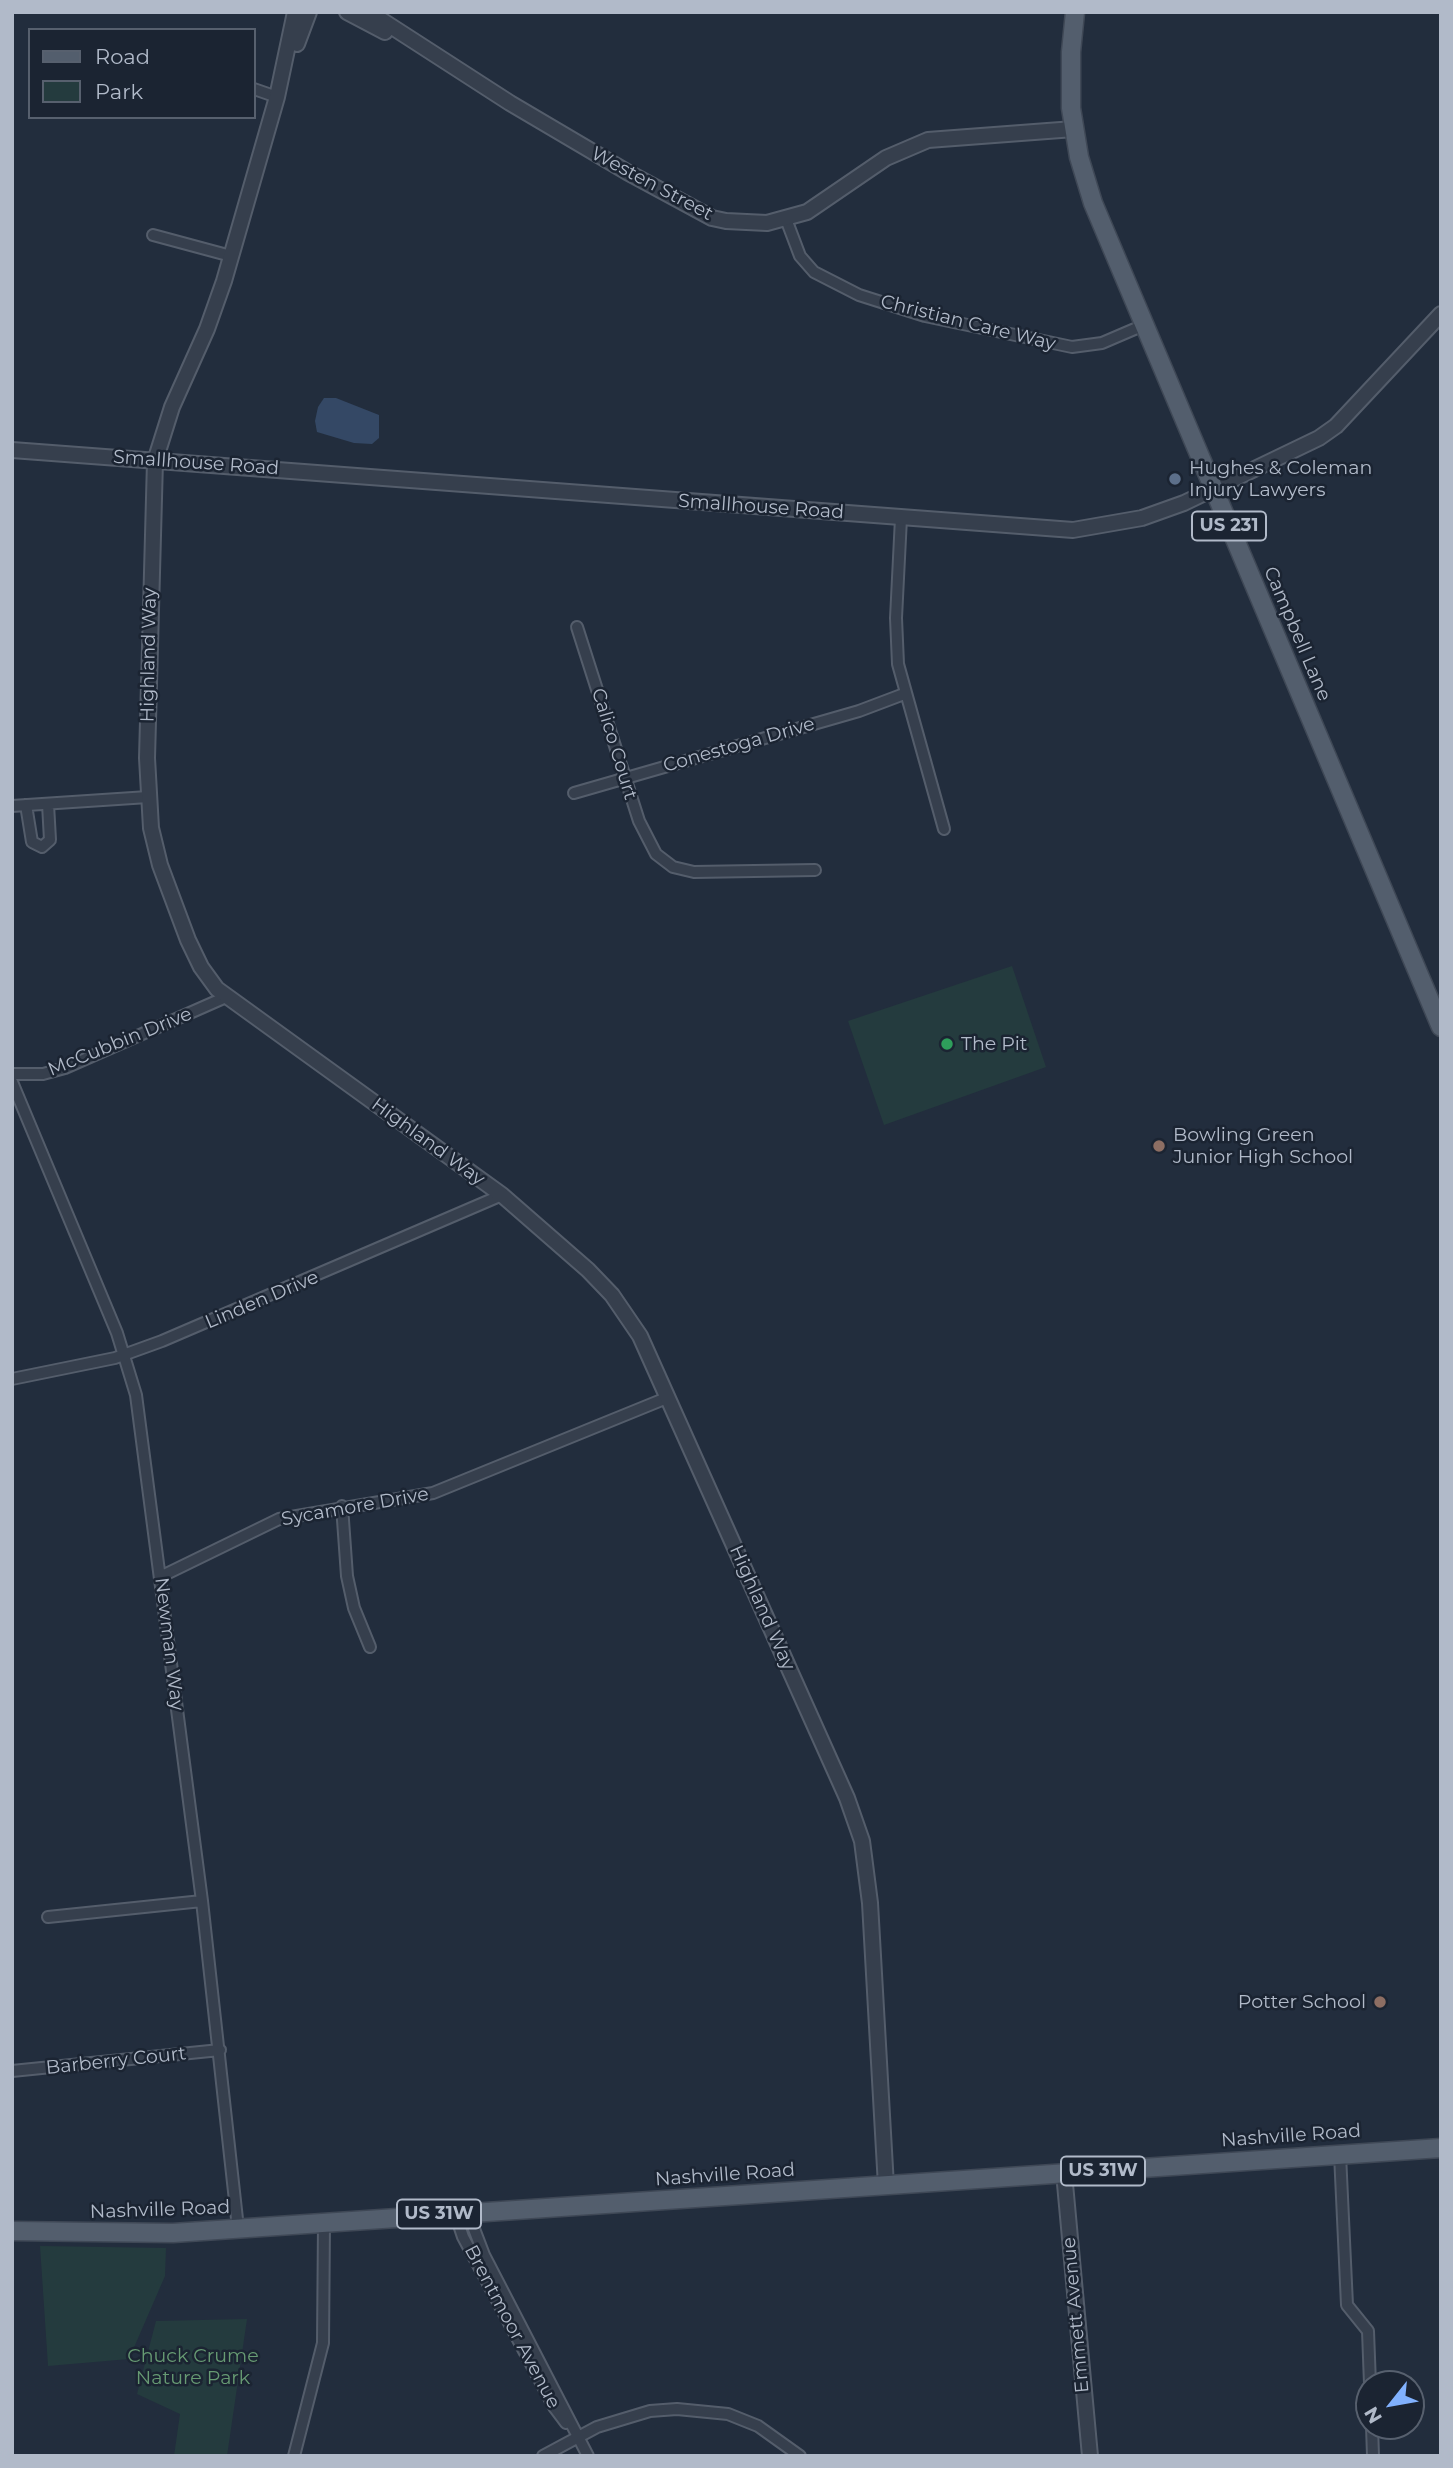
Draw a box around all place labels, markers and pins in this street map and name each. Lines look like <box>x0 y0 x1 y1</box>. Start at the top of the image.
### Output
place label: Hughes & Coleman Injury Lawyers <box>1189 457 1372 501</box>
marker: Hughes & Coleman Injury Lawyers <box>1167 471 1183 487</box>
place label: The Pit <box>961 1033 1028 1055</box>
marker: The Pit <box>939 1036 955 1052</box>
place label: Bowling Green Junior High School <box>1173 1124 1353 1168</box>
marker: Bowling Green Junior High School <box>1151 1138 1167 1154</box>
place label: Potter School <box>1238 1991 1366 2013</box>
marker: Potter School <box>1372 1994 1388 2010</box>

